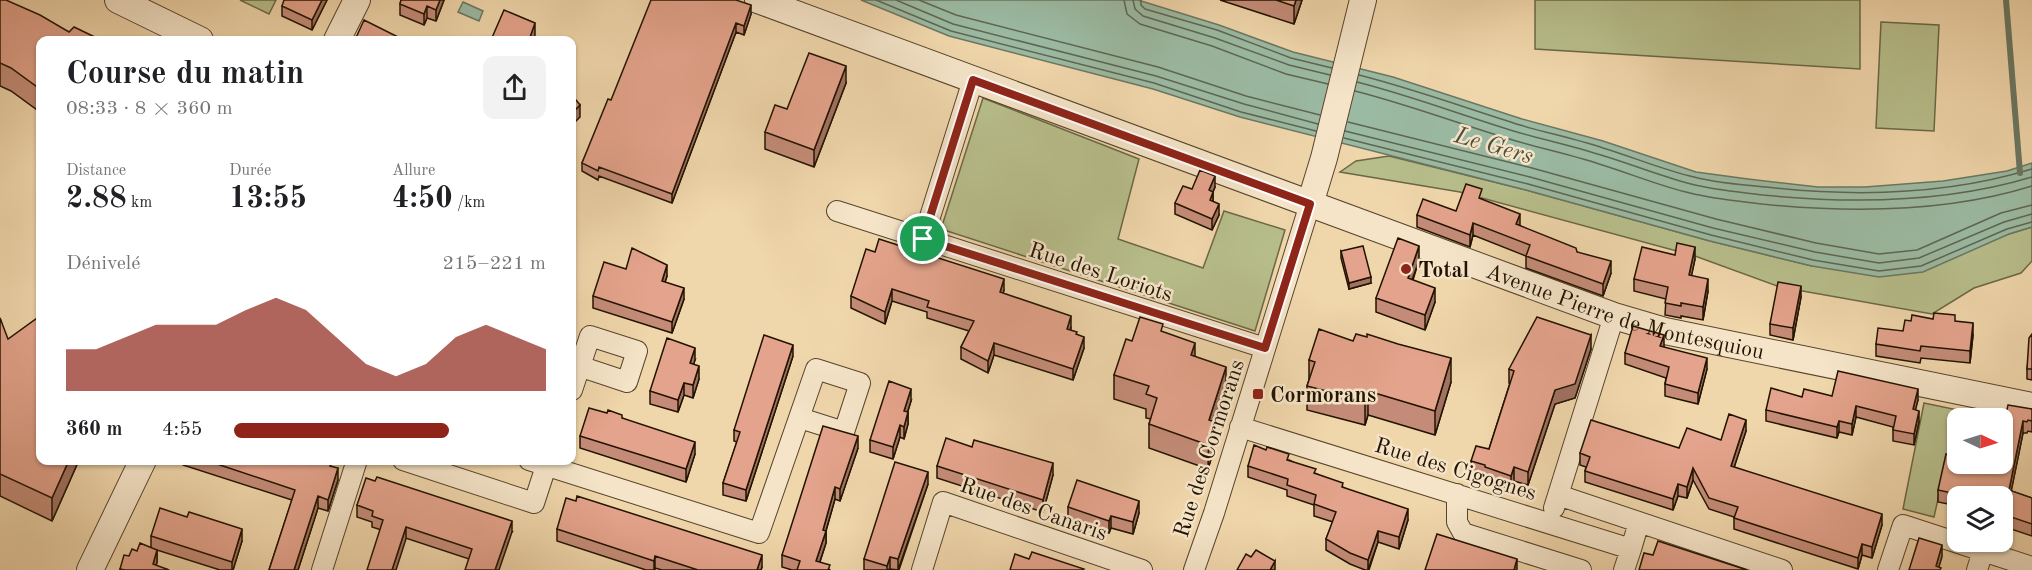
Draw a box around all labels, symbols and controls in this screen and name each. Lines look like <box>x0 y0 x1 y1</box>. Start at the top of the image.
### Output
button: share <box>483 56 546 119</box>
text: Course du matin <box>66 58 304 91</box>
text: 08:33 · 8 × 360 m <box>66 99 233 119</box>
water label: Le Gers <box>1450 124 1536 170</box>
text: Distance <box>66 163 126 179</box>
text: Durée <box>229 163 271 179</box>
text: Allure <box>392 163 435 179</box>
text: 2.88 <box>66 184 127 214</box>
text: 13:55 <box>229 184 307 214</box>
text: 4:50 <box>392 184 453 214</box>
text: km <box>127 195 152 211</box>
text: /km <box>453 195 485 211</box>
pin <box>897 213 948 264</box>
icon: arrive <box>906 222 939 255</box>
street label: Rue des Loriots <box>1026 239 1175 307</box>
text: Dénivelé <box>66 254 140 274</box>
text: 215–221 m <box>443 254 546 274</box>
place label: Total <box>1418 260 1470 282</box>
street label: Avenue Pierre de Montesquiou <box>1483 261 1766 364</box>
marker: Total <box>1399 262 1413 276</box>
street label: Rue des Cormorans <box>1171 357 1249 540</box>
place label: Cormorans <box>1270 385 1376 407</box>
marker: Cormorans <box>1251 387 1265 401</box>
north arrow <box>1947 408 2013 474</box>
map controls <box>1947 408 2013 552</box>
text: 360 m <box>66 420 122 440</box>
text: 4:55 <box>162 420 202 440</box>
street label: Rue des Cigognes <box>1372 435 1539 505</box>
street label: Rue des Canaris <box>957 474 1110 545</box>
button: layers <box>1947 486 2013 552</box>

